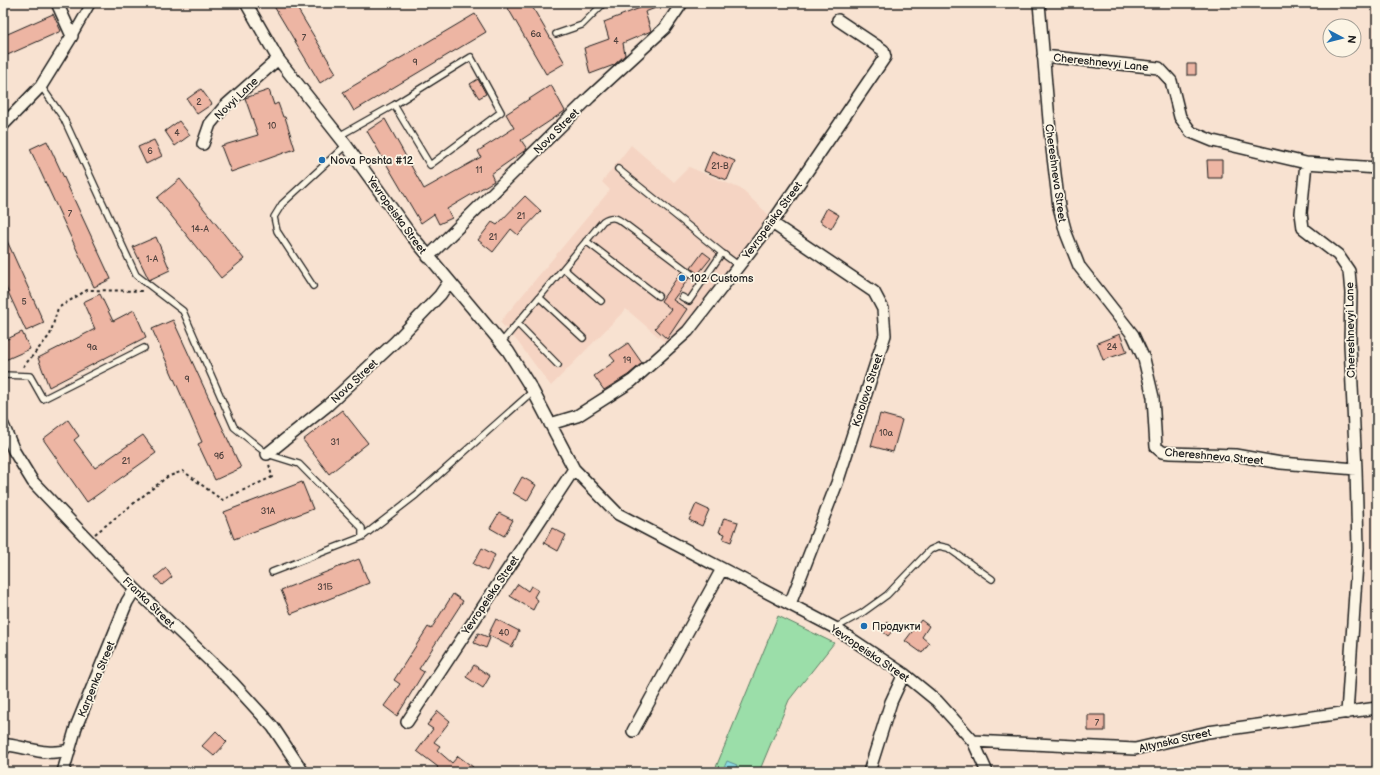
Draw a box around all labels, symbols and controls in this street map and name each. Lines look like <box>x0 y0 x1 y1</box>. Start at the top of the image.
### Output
north arrow <box>1322 18 1362 58</box>
house number: 6а <box>531 29 542 40</box>
house number: 7 <box>302 33 307 44</box>
text: N <box>1344 34 1358 44</box>
house number: 4 <box>613 36 619 47</box>
street label: Chereshnevyi Lane <box>1053 51 1150 74</box>
house number: 9 <box>412 57 418 68</box>
street label: Novyi Lane <box>212 74 261 122</box>
house number: 2 <box>196 97 202 108</box>
street label: Nova Street <box>531 106 582 157</box>
house number: 10 <box>268 121 276 132</box>
street label: Chereshneva Street <box>1042 123 1069 224</box>
house number: 4 <box>174 128 180 139</box>
house number: 6 <box>147 146 153 157</box>
place label: Nova Poshta #12 <box>330 154 414 167</box>
marker: Nova Poshta #12 <box>317 155 327 165</box>
house number: 21-В <box>711 161 729 172</box>
house number: 11 <box>476 165 482 176</box>
street label: Yevropeiska Street <box>364 173 429 257</box>
street label: Yevropeiska Street <box>739 179 805 262</box>
house number: 7 <box>68 209 73 220</box>
house number: 21 <box>517 211 525 222</box>
house number: 14-А <box>191 224 209 235</box>
house number: 21 <box>489 232 497 243</box>
house number: 1-А <box>146 254 159 265</box>
place label: 102 Customs <box>690 272 754 285</box>
marker: 102 Customs <box>677 273 687 283</box>
street label: Chereshnevyi Lane <box>1343 281 1358 378</box>
house number: 5 <box>21 297 27 308</box>
house number: 9а <box>87 342 98 353</box>
house number: 24 <box>1107 342 1118 353</box>
street label: Korolova Street <box>850 351 886 428</box>
house number: 19 <box>623 355 631 366</box>
street label: Nova Street <box>328 356 381 406</box>
house number: 9 <box>184 374 190 385</box>
house number: 10а <box>879 428 894 439</box>
house number: 31 <box>330 437 340 448</box>
street label: Chereshneva Street <box>1164 446 1265 467</box>
house number: 9б <box>214 451 224 462</box>
house number: 21 <box>122 456 130 467</box>
house number: 31А <box>261 506 276 517</box>
street label: Yevropeiska Street <box>459 553 522 638</box>
street label: Franka Street <box>120 574 178 631</box>
house number: 31Б <box>317 582 333 593</box>
place label: Продукти <box>872 620 921 633</box>
marker: Продукти <box>859 621 869 631</box>
street label: Yevropeiska Street <box>827 622 912 685</box>
house number: 40 <box>499 628 509 639</box>
street label: Karpenka Street <box>75 639 118 719</box>
house number: 7 <box>1095 718 1100 729</box>
street label: Altynska Street <box>1138 726 1213 755</box>

